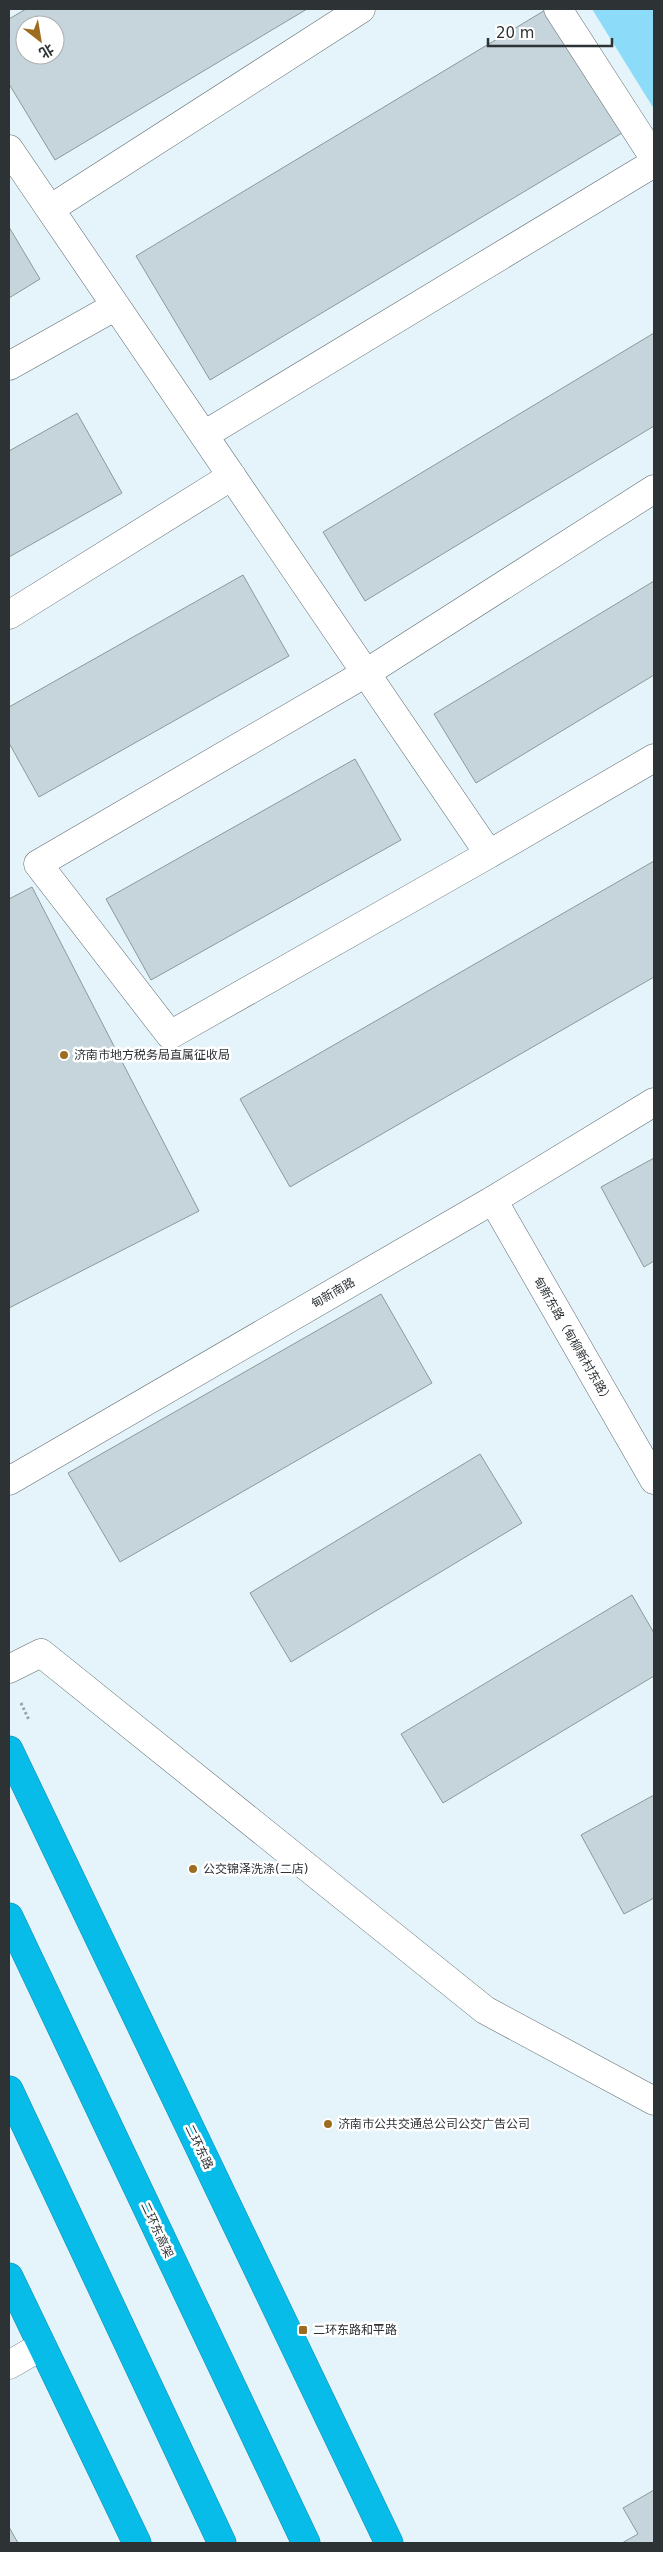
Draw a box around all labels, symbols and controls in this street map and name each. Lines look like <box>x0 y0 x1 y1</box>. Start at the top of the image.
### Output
north arrow <box>15 15 65 65</box>
scale bar <box>488 15 612 47</box>
text: 20 m <box>496 24 534 42</box>
text: 北 <box>37 41 57 62</box>
place label: 济南市地方税务局直属征收局 <box>74 1048 230 1062</box>
marker: 济南市地方税务局直属征收局 <box>58 1049 70 1061</box>
street label: 甸新东路（甸柳新村东路） <box>531 1274 615 1406</box>
street label: 甸新南路 <box>309 1275 357 1311</box>
place label: 公交锦泽洗涤(二店) <box>203 1862 308 1876</box>
marker: 公交锦泽洗涤(二店) <box>187 1863 199 1875</box>
place label: 济南市公共交通总公司公交广告公司 <box>338 2117 530 2131</box>
marker: 济南市公共交通总公司公交广告公司 <box>322 2118 334 2130</box>
street label: 二环东路 <box>182 2122 216 2172</box>
street label: 二环东高架 <box>138 2200 176 2260</box>
place label: 二环东路和平路 <box>313 2323 397 2337</box>
marker: 二环东路和平路 <box>297 2324 309 2336</box>

